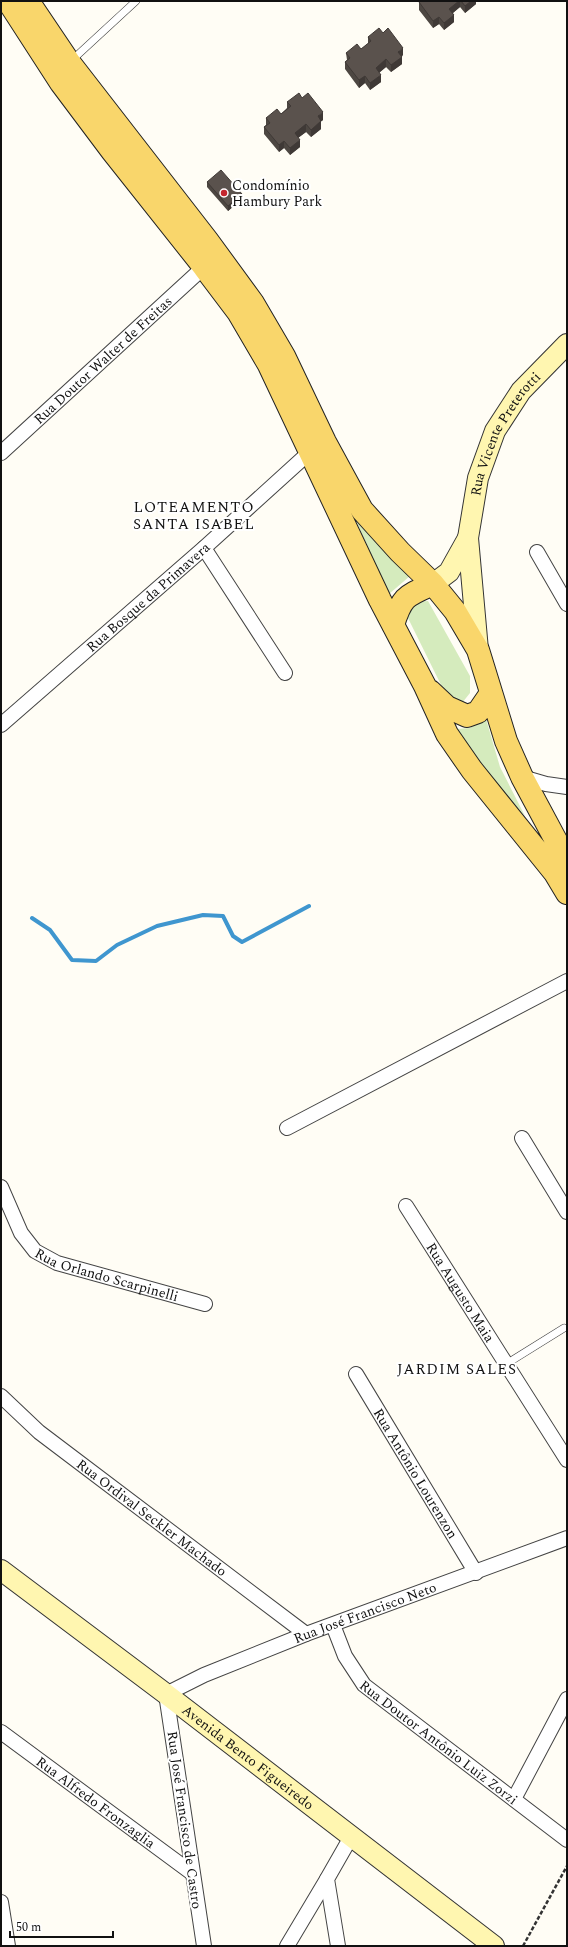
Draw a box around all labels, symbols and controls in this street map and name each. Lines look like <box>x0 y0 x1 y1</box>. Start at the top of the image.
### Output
place label: Condomínio Hambury Park <box>232 175 323 212</box>
marker: Condomínio Hambury Park <box>219 188 229 198</box>
street label: Rua Doutor Walter de Freitas <box>29 291 177 429</box>
street label: Rua Vicente Preterotti <box>465 367 546 498</box>
district label: LOTEAMENTO SANTA ISABEL <box>133 496 255 536</box>
street label: Rua Bosque da Primavera <box>82 537 215 657</box>
street label: Rua Augusto Maia <box>421 1238 500 1347</box>
street label: Rua Orlando Scarpinelli <box>31 1243 181 1307</box>
district label: JARDIM SALES <box>397 1358 517 1381</box>
street label: Rua Antônio Lourenzon <box>368 1404 463 1543</box>
street label: Rua Ordival Seckler Machado <box>72 1454 231 1582</box>
street label: Rua José Francisco Neto <box>290 1577 440 1649</box>
street label: Rua Doutor Antônio Luiz Zorzi <box>355 1675 522 1810</box>
street label: Avenida Bento Figueiredo <box>177 1700 318 1815</box>
street label: Rua José Francisco de Castro <box>162 1730 207 1910</box>
street label: Rua Alfredo Fronzaglia <box>32 1751 160 1854</box>
scale bar <box>10 1913 113 1939</box>
text: 50 m <box>16 1918 41 1937</box>

